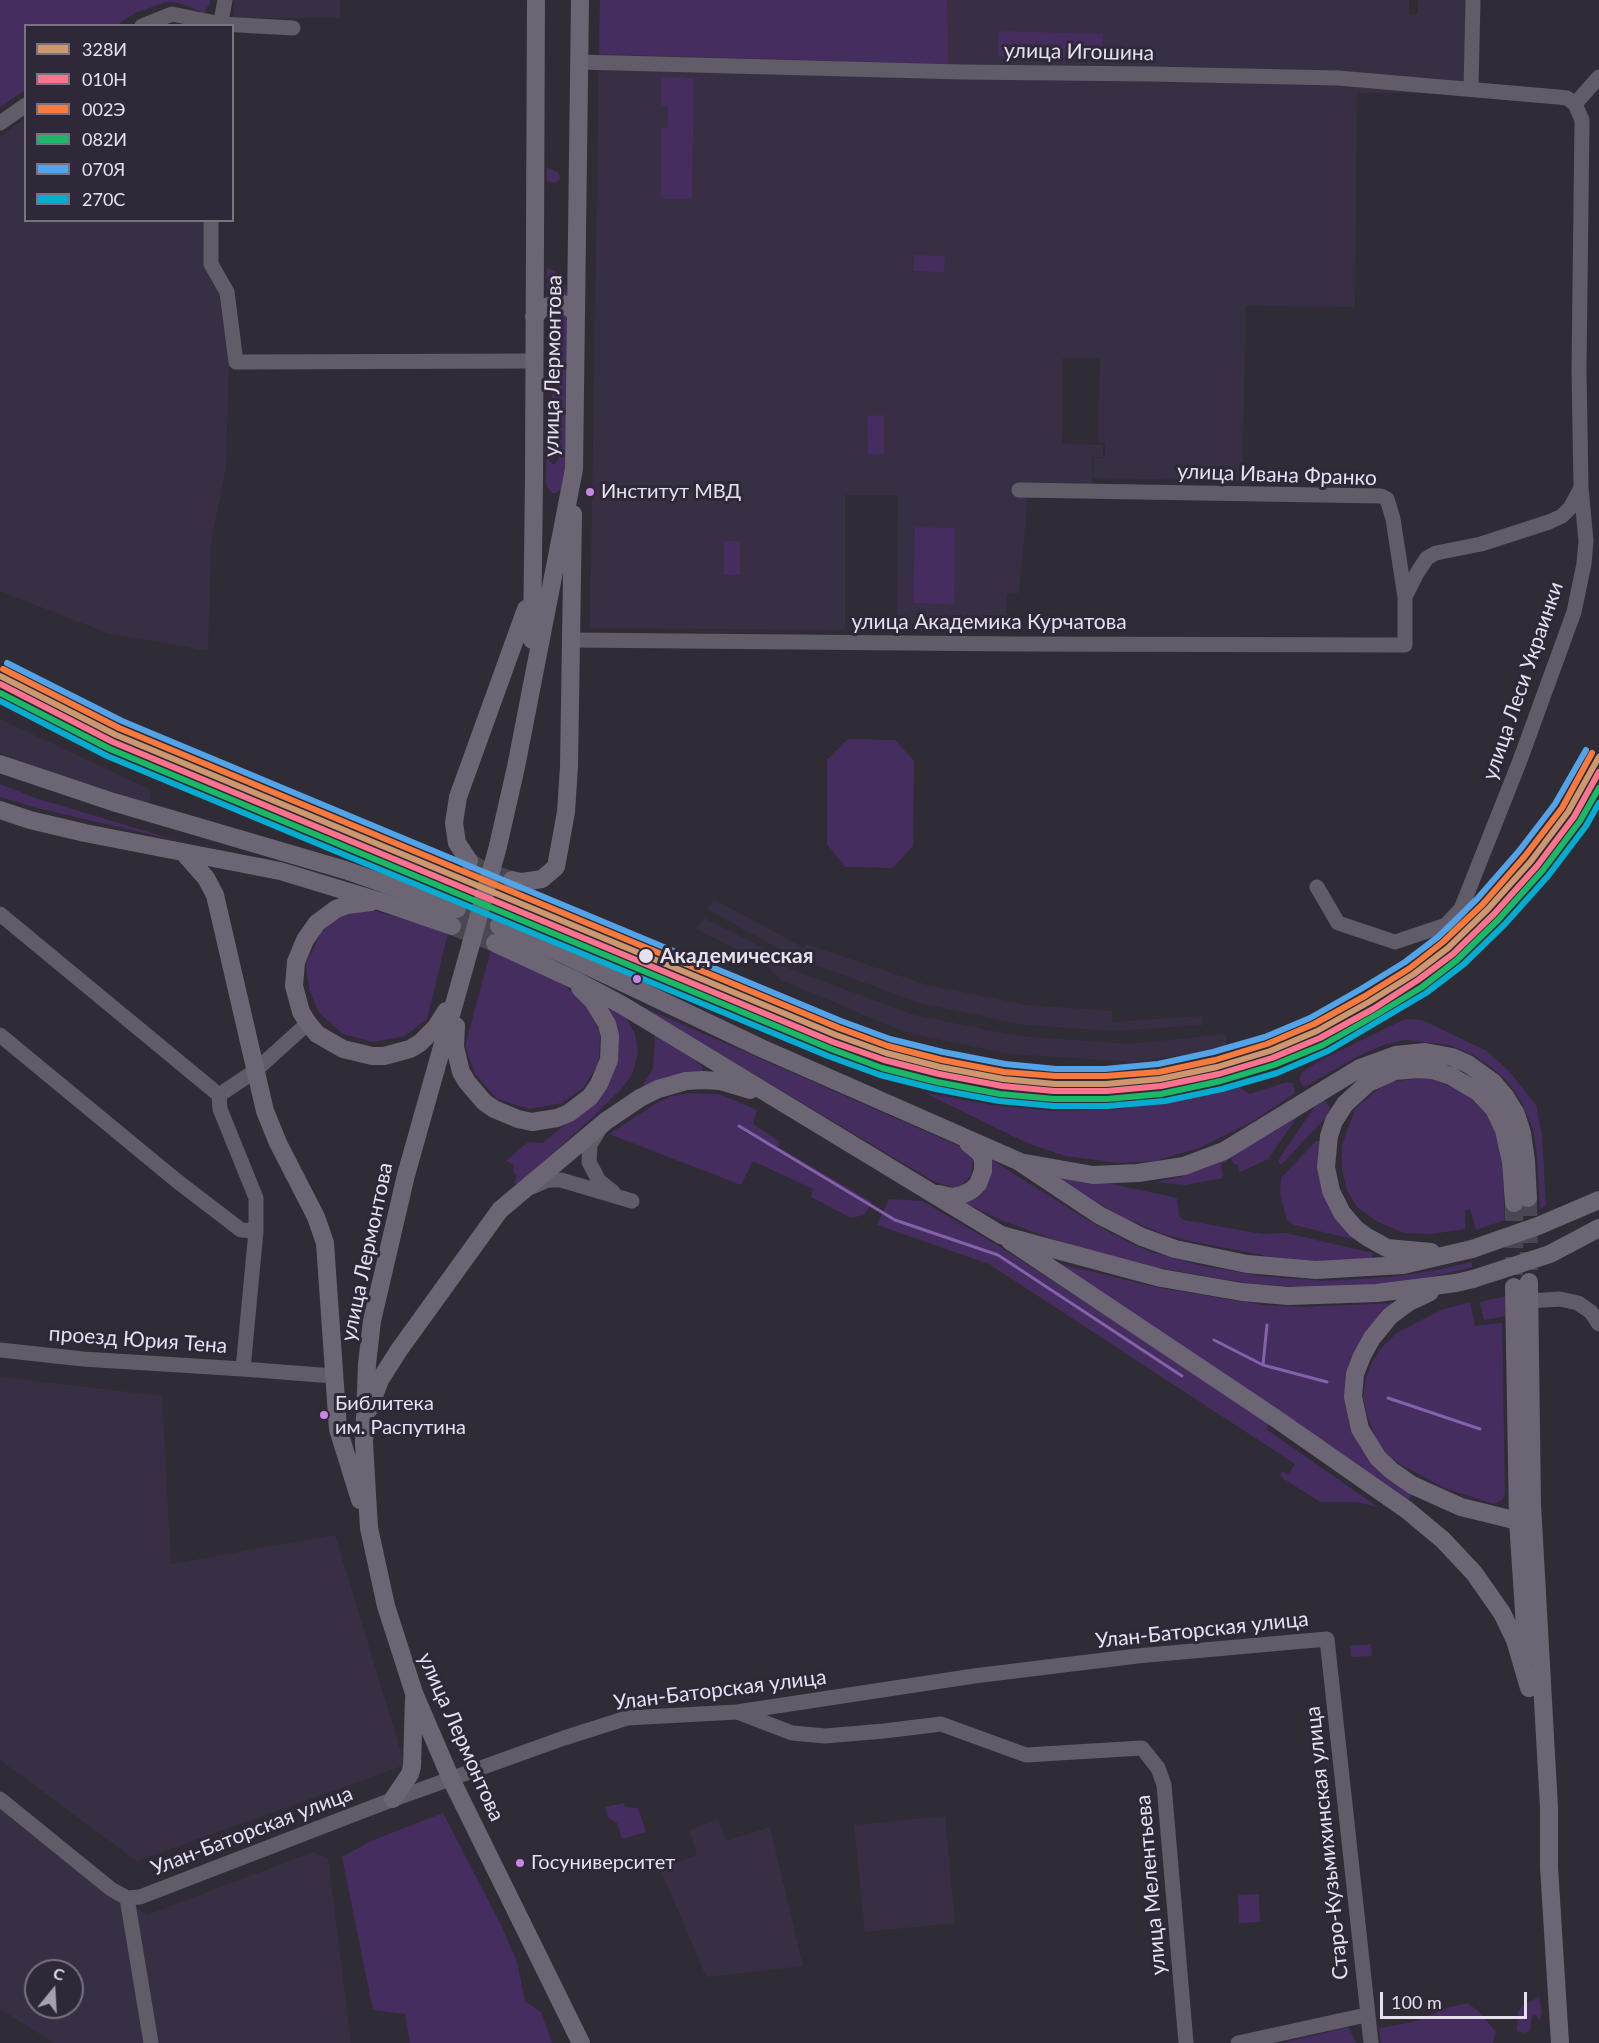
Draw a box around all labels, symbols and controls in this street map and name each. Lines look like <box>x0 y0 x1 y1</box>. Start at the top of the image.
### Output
legend <box>24 24 234 222</box>
text: 328И <box>82 38 127 60</box>
street label: улица Игошина <box>1004 38 1154 66</box>
text: 010Н <box>82 68 127 90</box>
text: 002Э <box>82 98 125 120</box>
text: 082И <box>82 128 127 150</box>
text: 070Я <box>82 158 125 180</box>
text: 270С <box>82 188 125 210</box>
street label: улица Лермонтова <box>539 275 567 457</box>
street label: улица Ивана Франко <box>1177 459 1377 491</box>
place label: Институт МВД <box>601 480 741 504</box>
marker: Институт МВД <box>584 486 596 498</box>
street label: улица Леси Украинки <box>1477 579 1569 783</box>
street label: улица Академика Курчатова <box>851 609 1127 635</box>
place label: Академическая <box>660 943 813 969</box>
marker: Академическая <box>637 947 655 965</box>
unlabelled marker <box>631 973 643 985</box>
street label: улица Лермонтова <box>336 1160 398 1344</box>
street label: проезд Юрия Тена <box>48 1321 228 1359</box>
place label: Библитека им. Распутина <box>335 1392 466 1439</box>
marker: Библитека им. Распутина <box>318 1409 330 1421</box>
street label: Улан-Баторская улица <box>1094 1606 1310 1654</box>
street label: улица Лермонтова <box>412 1649 510 1825</box>
street label: Улан-Баторская улица <box>612 1664 828 1716</box>
street label: Старо-Кузьмихинская улица <box>1300 1705 1354 1981</box>
street label: Улан-Баторская улица <box>148 1781 356 1881</box>
street label: улица Мелентьева <box>1131 1794 1171 1976</box>
place label: Госуниверситет <box>531 1851 675 1875</box>
marker: Госуниверситет <box>514 1857 526 1869</box>
north arrow <box>24 1959 84 2019</box>
text: С <box>51 1963 67 1984</box>
scale bar <box>1383 1980 1530 2018</box>
text: 100 m <box>1391 1991 1442 2013</box>

